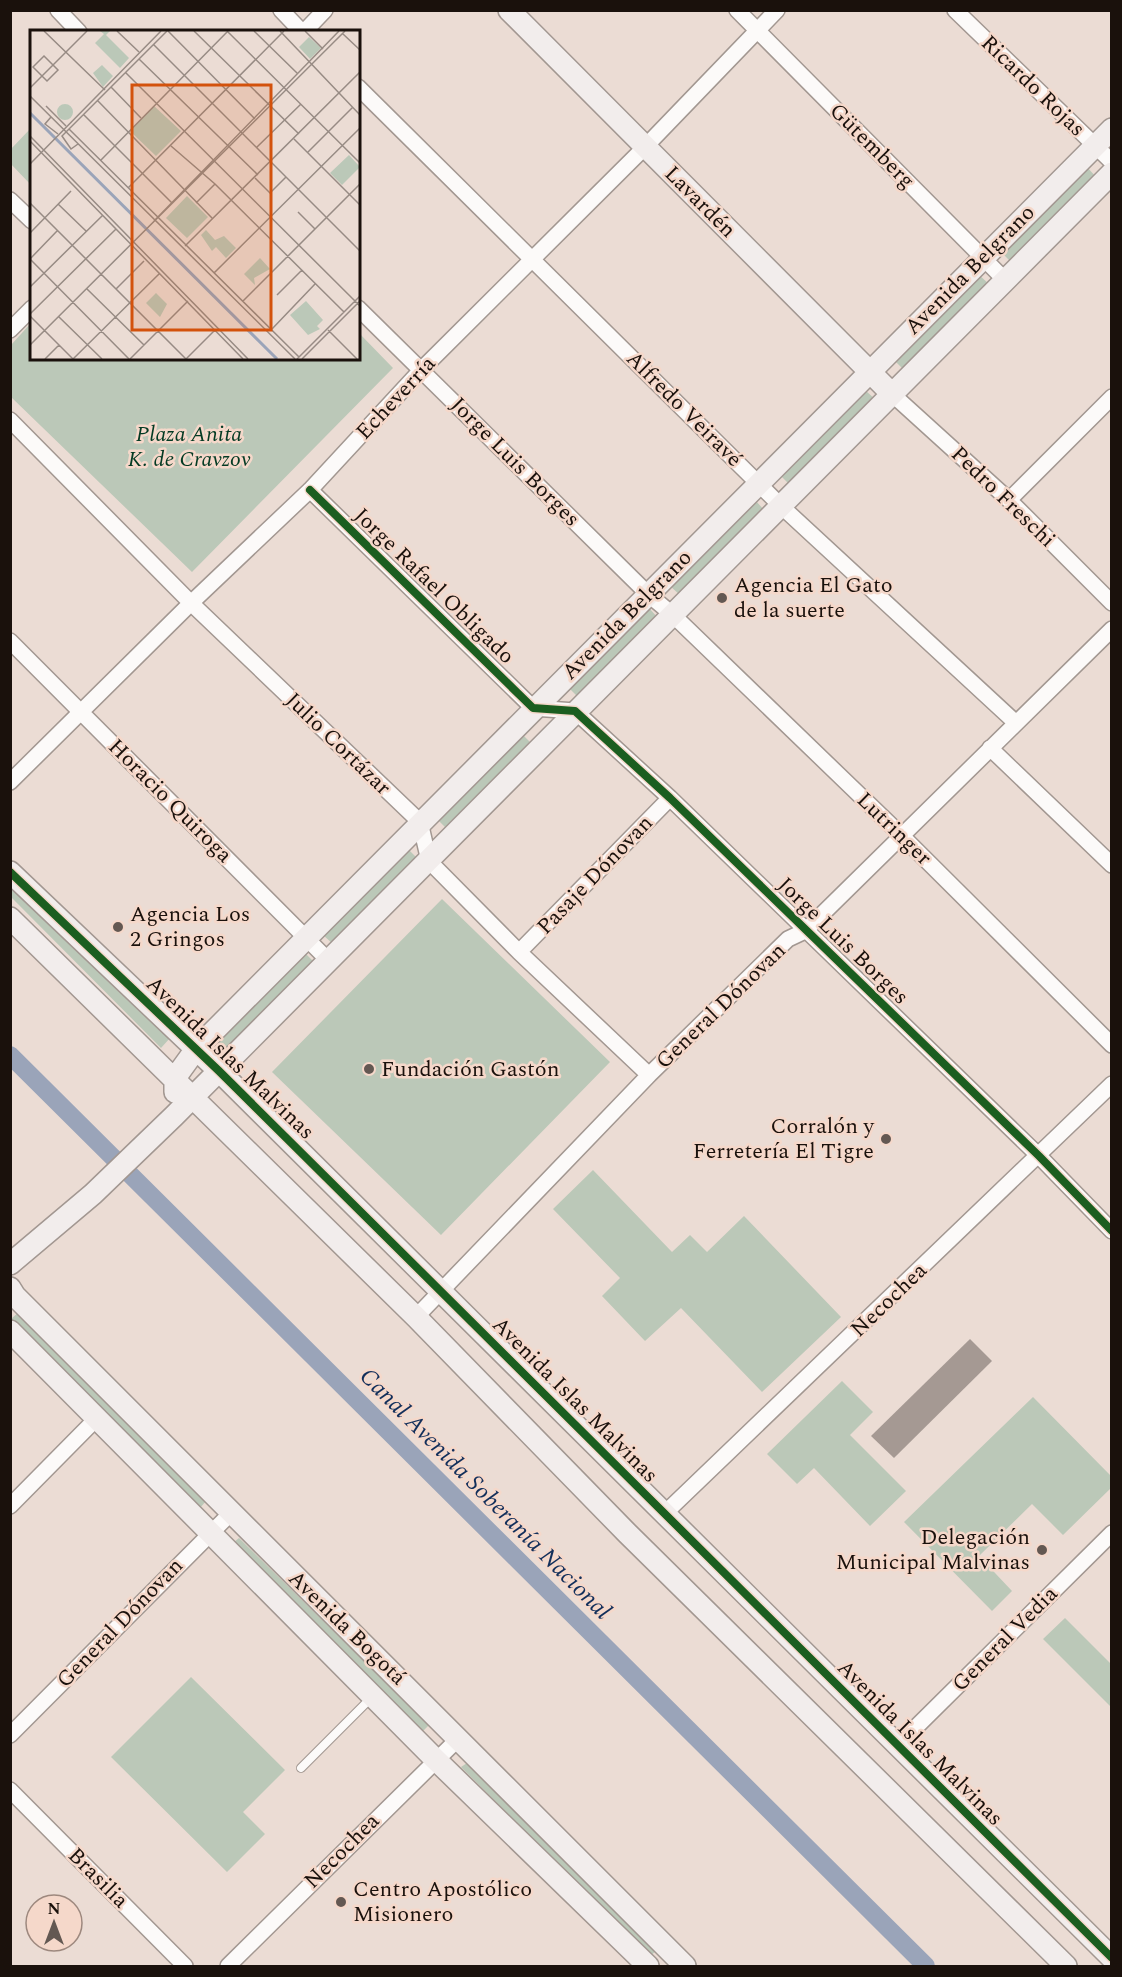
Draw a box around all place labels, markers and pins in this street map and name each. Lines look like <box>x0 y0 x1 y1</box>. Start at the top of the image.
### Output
place label: Agencia El Gato de la suerte <box>734 569 893 627</box>
marker: Agencia El Gato de la suerte <box>715 591 729 605</box>
place label: Agencia Los 2 Gringos <box>130 898 250 956</box>
marker: Agencia Los 2 Gringos <box>111 920 125 934</box>
place label: Fundación Gastón <box>381 1053 560 1086</box>
marker: Fundación Gastón <box>362 1062 376 1076</box>
place label: Corralón y Ferretería El Tigre <box>693 1110 875 1168</box>
marker: Corralón y Ferretería El Tigre <box>879 1132 893 1146</box>
place label: Delegación Municipal Malvinas <box>836 1521 1030 1579</box>
marker: Delegación Municipal Malvinas <box>1035 1543 1049 1557</box>
place label: Centro Apostólico Misionero <box>353 1873 532 1931</box>
marker: Centro Apostólico Misionero <box>334 1895 348 1909</box>

